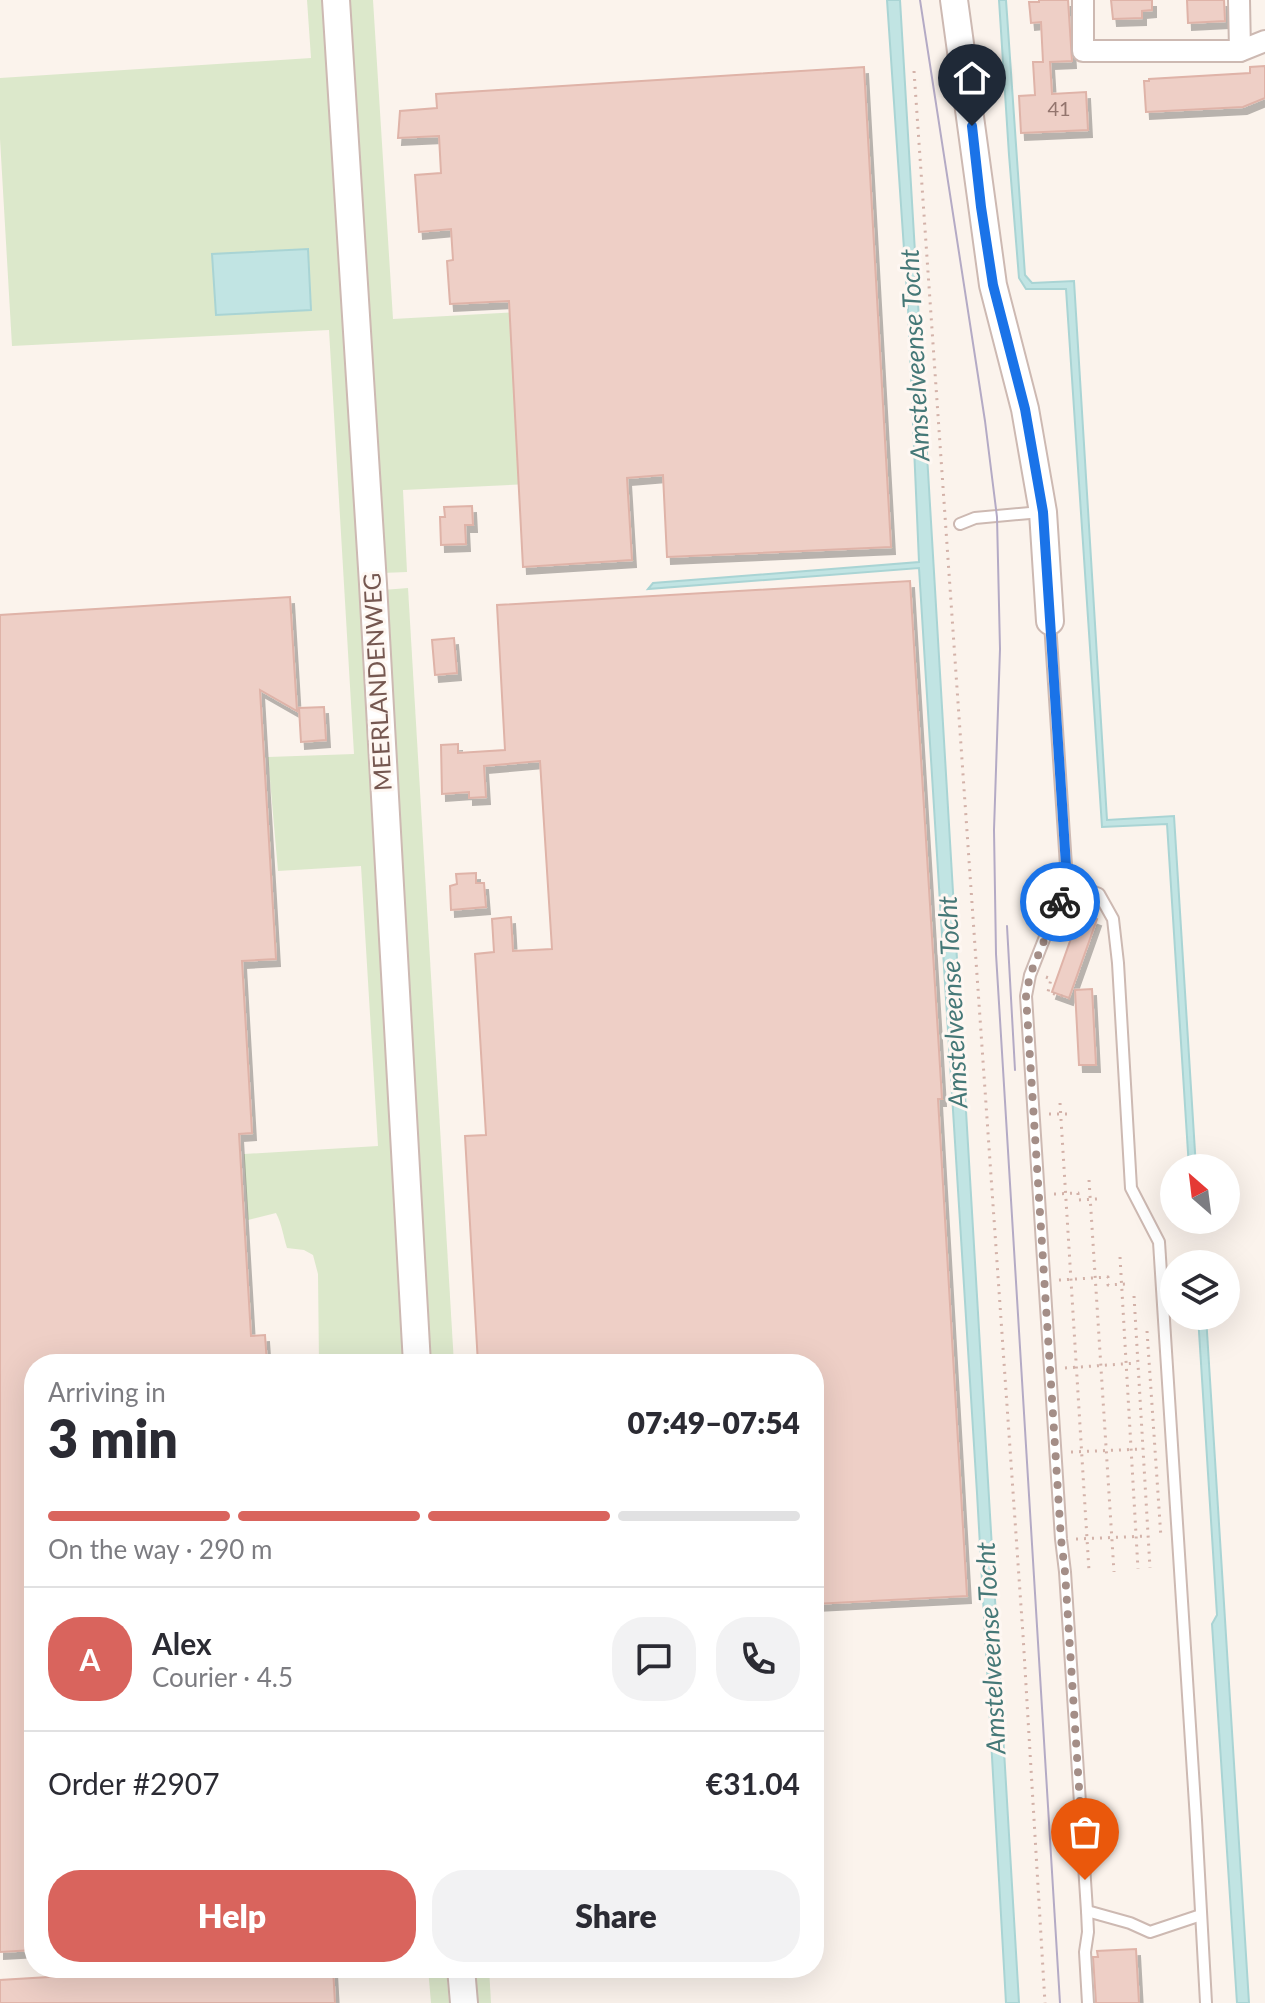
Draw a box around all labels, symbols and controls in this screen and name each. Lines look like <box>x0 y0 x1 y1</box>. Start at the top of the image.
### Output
pin <box>938 44 1006 126</box>
icon: home <box>950 56 994 100</box>
house number: 41 <box>1047 96 1071 120</box>
water label: Amstelveense Tocht <box>892 248 936 463</box>
street label: MEERLANDENWEG <box>356 572 397 792</box>
courier <box>1020 862 1100 942</box>
icon: bike <box>1038 880 1082 924</box>
water label: Amstelveense Tocht <box>930 895 974 1110</box>
north arrow <box>1160 1154 1240 1234</box>
map controls <box>1160 1154 1240 1330</box>
button: layers <box>1160 1250 1240 1330</box>
text: Arriving in <box>48 1376 166 1408</box>
text: 07:49–07:54 <box>627 1404 800 1440</box>
text: 3 min <box>48 1407 178 1469</box>
text: On the way · 290 m <box>48 1533 272 1565</box>
water label: Amstelveense Tocht <box>968 1541 1012 1756</box>
button: chat <box>612 1617 696 1701</box>
button: phone <box>716 1617 800 1701</box>
text: Alex <box>152 1625 212 1661</box>
text: A <box>80 1641 100 1677</box>
text: Courier · 4.5 <box>152 1661 293 1693</box>
text: Order #2907 <box>48 1765 220 1801</box>
text: €31.04 <box>706 1765 800 1801</box>
pin <box>1051 1798 1119 1880</box>
icon: bag <box>1063 1810 1107 1854</box>
button: Help <box>48 1870 416 1962</box>
button: Share <box>432 1870 800 1962</box>

